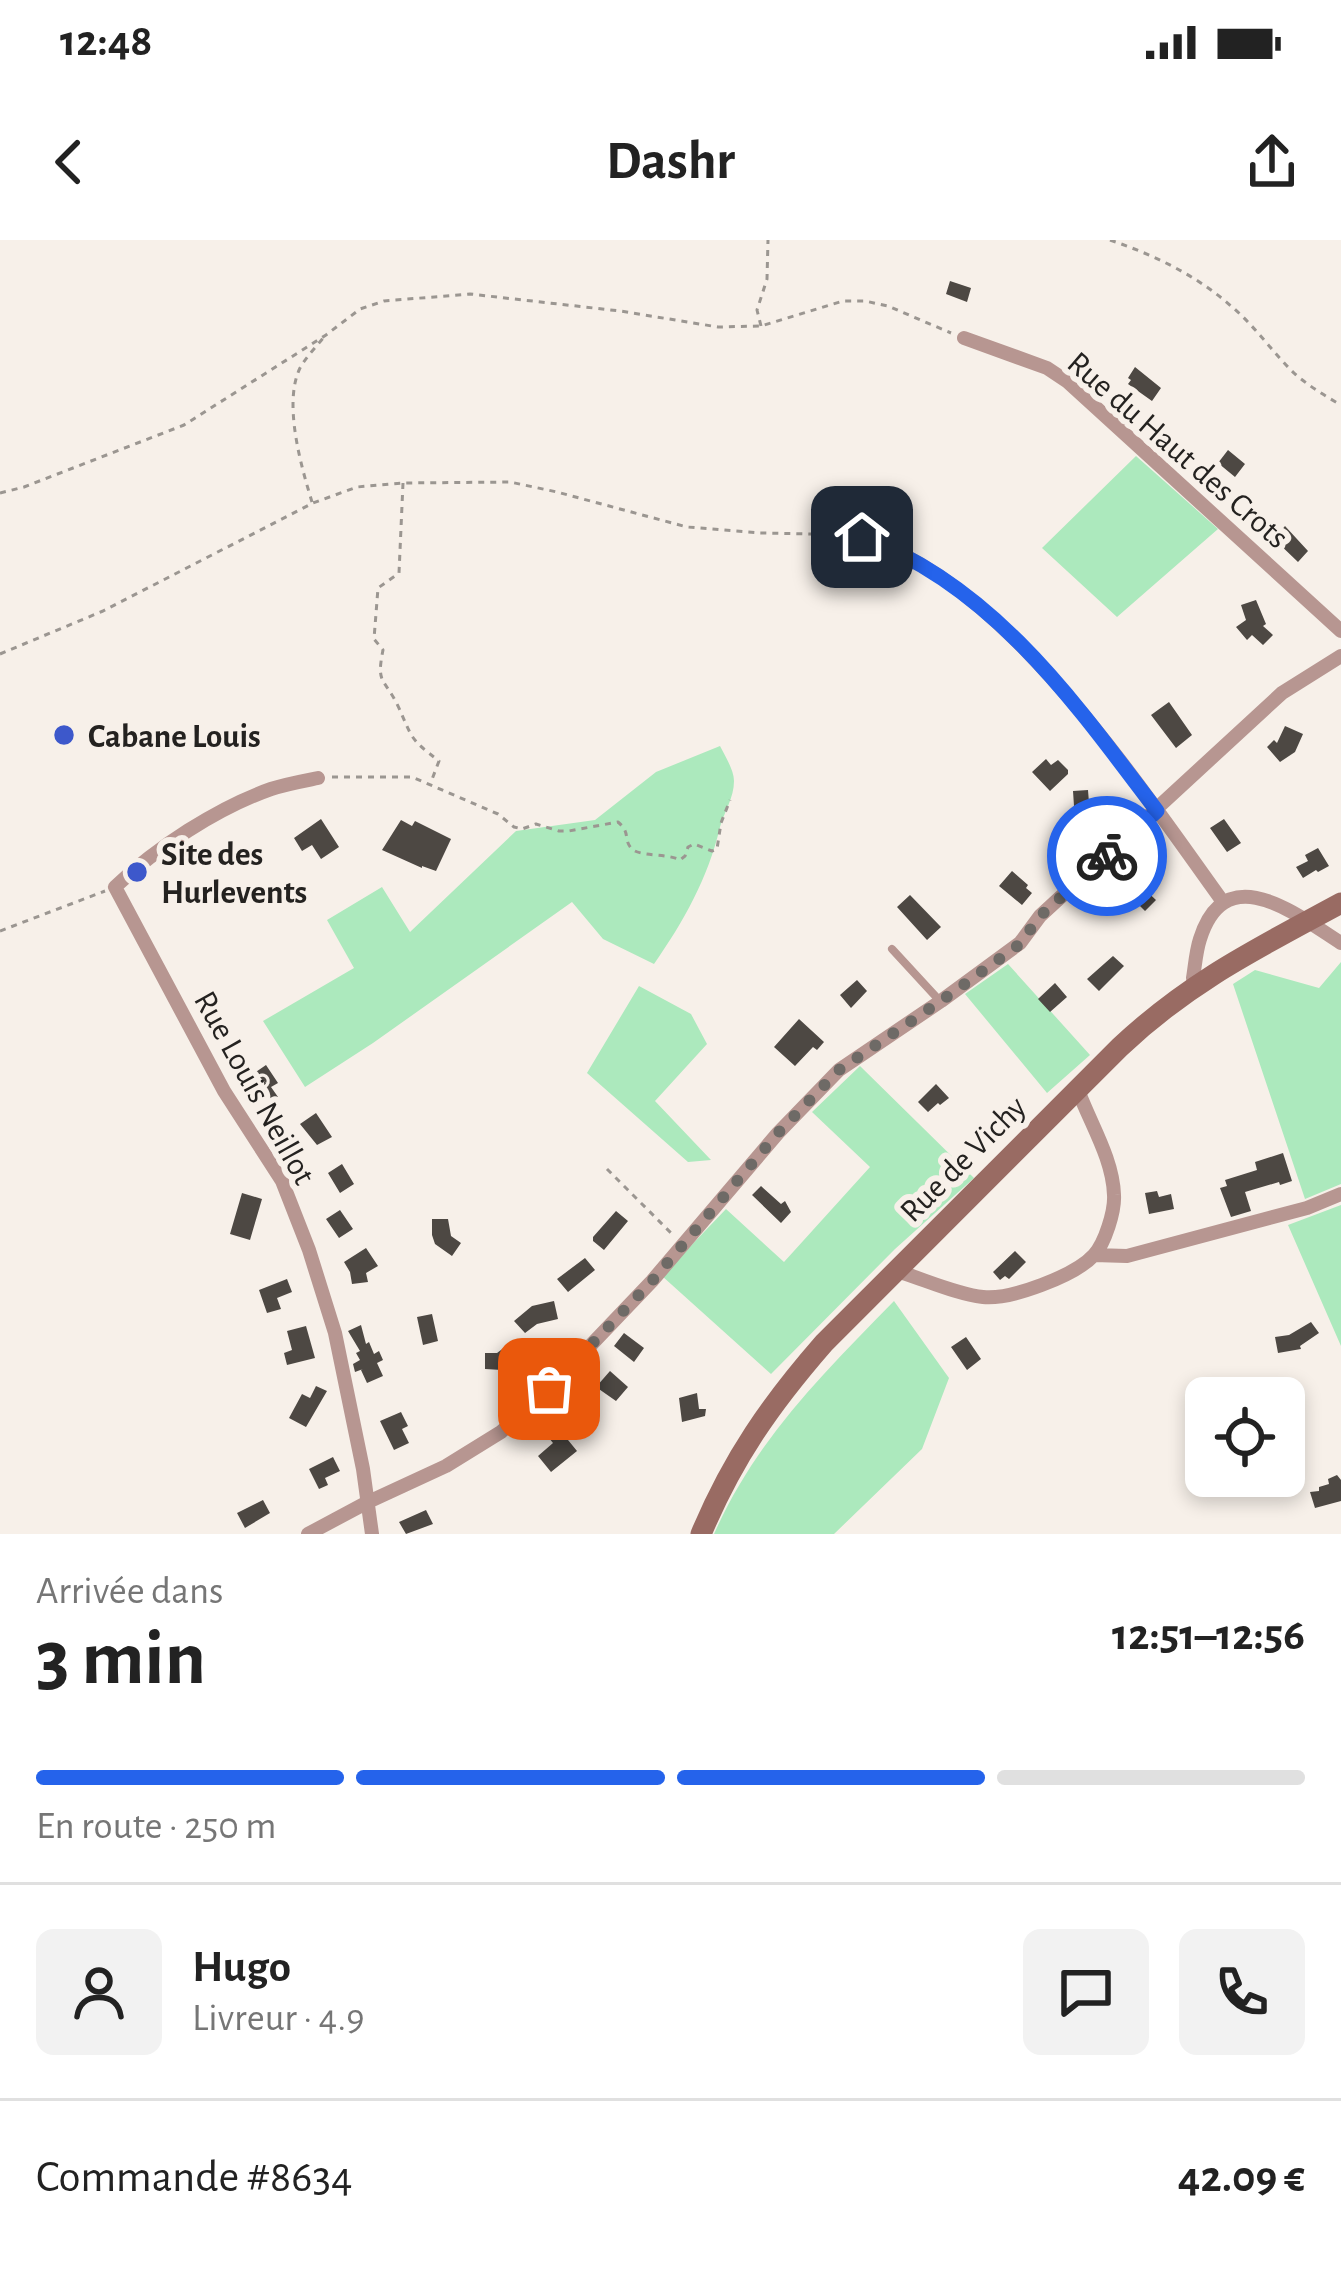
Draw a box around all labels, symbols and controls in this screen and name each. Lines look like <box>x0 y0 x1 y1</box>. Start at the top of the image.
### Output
text: 12:48 <box>60 19 153 64</box>
icon: back <box>36 129 102 195</box>
icon: share <box>1239 129 1305 195</box>
text: Dashr <box>606 135 735 189</box>
street label: Rue du Haut des Crots <box>1061 346 1294 555</box>
pin <box>811 486 913 588</box>
icon: home <box>829 504 895 570</box>
place label: Cabane Louis <box>88 721 261 754</box>
marker: Cabane Louis <box>51 722 77 748</box>
courier <box>1047 796 1167 916</box>
icon: bike <box>1074 823 1140 889</box>
place label: Site des Hurlevents <box>161 839 307 910</box>
marker: Site des Hurlevents <box>124 859 150 885</box>
street label: Rue Louis Neillot <box>187 986 321 1191</box>
street label: Rue de Vichy <box>895 1091 1033 1229</box>
pin <box>498 1338 600 1440</box>
icon: bag <box>516 1356 582 1422</box>
map controls <box>1185 1377 1305 1497</box>
button: locate <box>1185 1377 1305 1497</box>
text: Arrivée dans <box>36 1572 223 1611</box>
text: 12:51–12:56 <box>1112 1613 1305 1658</box>
text: 3 min <box>36 1621 206 1699</box>
text: En route · 250 m <box>36 1807 277 1846</box>
button: person <box>36 1929 162 2055</box>
button: chat <box>1023 1929 1149 2055</box>
button: phone <box>1179 1929 1305 2055</box>
text: Hugo <box>192 1945 291 1990</box>
text: Livreur · 4.9 <box>192 1999 365 2038</box>
text: Commande #8634 <box>36 2155 353 2200</box>
text: 42.09 € <box>1178 2155 1305 2200</box>

